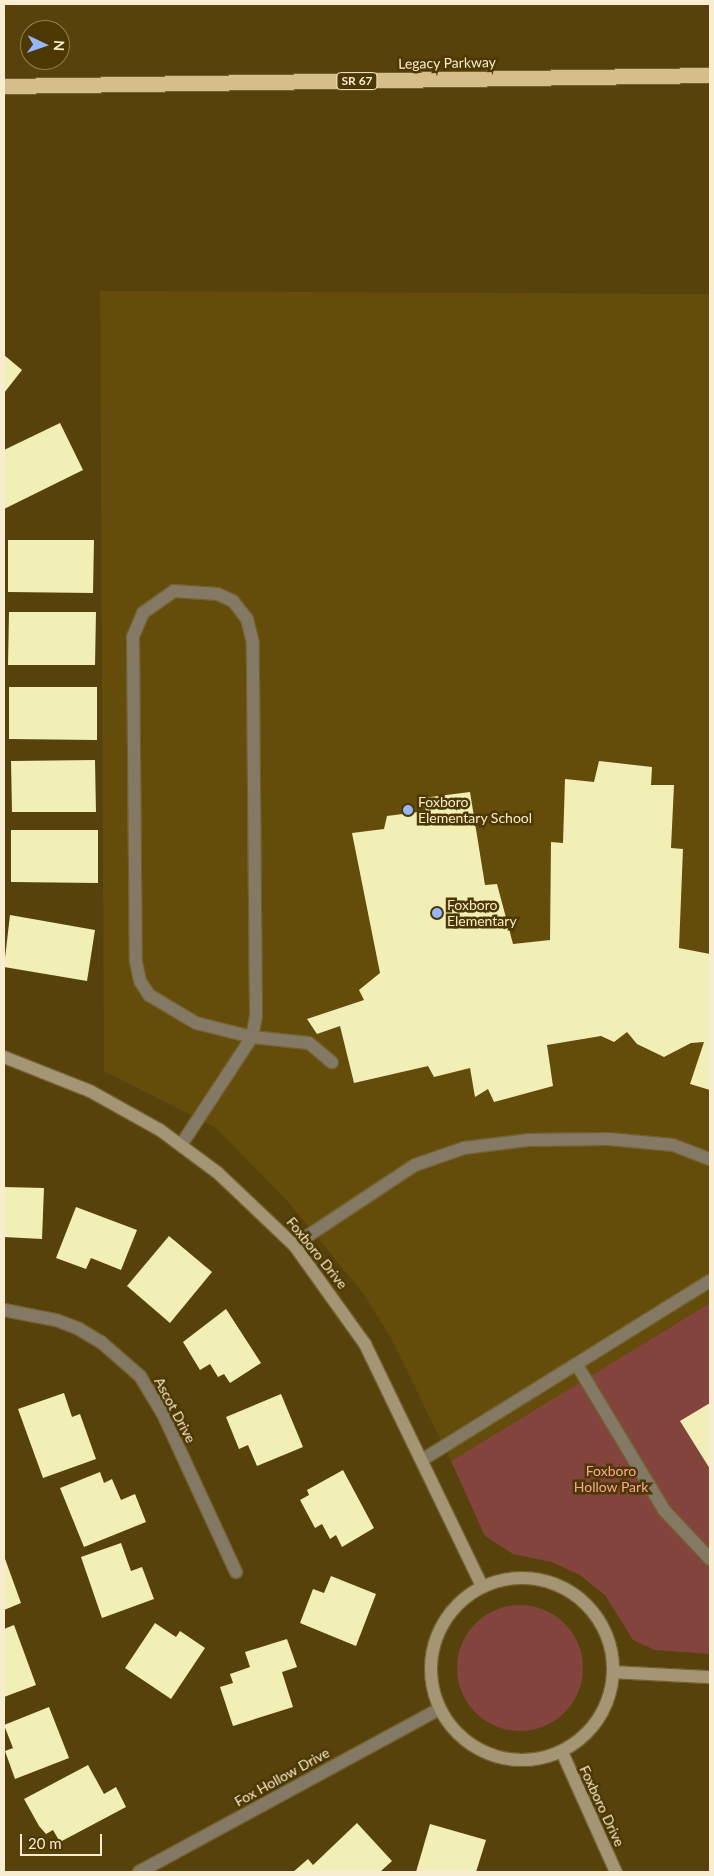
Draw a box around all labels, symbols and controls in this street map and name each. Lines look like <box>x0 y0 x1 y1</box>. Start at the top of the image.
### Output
north arrow <box>20 20 70 70</box>
text: N <box>51 40 68 52</box>
street label: Legacy Parkway <box>398 54 496 72</box>
road number: SR 67 <box>336 72 378 90</box>
place label: Foxboro Elementary School <box>418 794 532 826</box>
marker: Foxboro Elementary School <box>402 804 414 816</box>
place label: Foxboro Elementary <box>447 897 517 930</box>
marker: Foxboro Elementary <box>431 907 443 919</box>
street label: Foxboro Drive <box>283 1214 351 1292</box>
street label: Ascot Drive <box>151 1374 199 1446</box>
park label: Foxboro Hollow Park <box>574 1463 648 1495</box>
street label: Fox Hollow Drive <box>231 1744 333 1810</box>
street label: Foxboro Drive <box>576 1763 628 1849</box>
scale bar <box>22 1824 105 1856</box>
text: 20 m <box>28 1834 62 1852</box>

